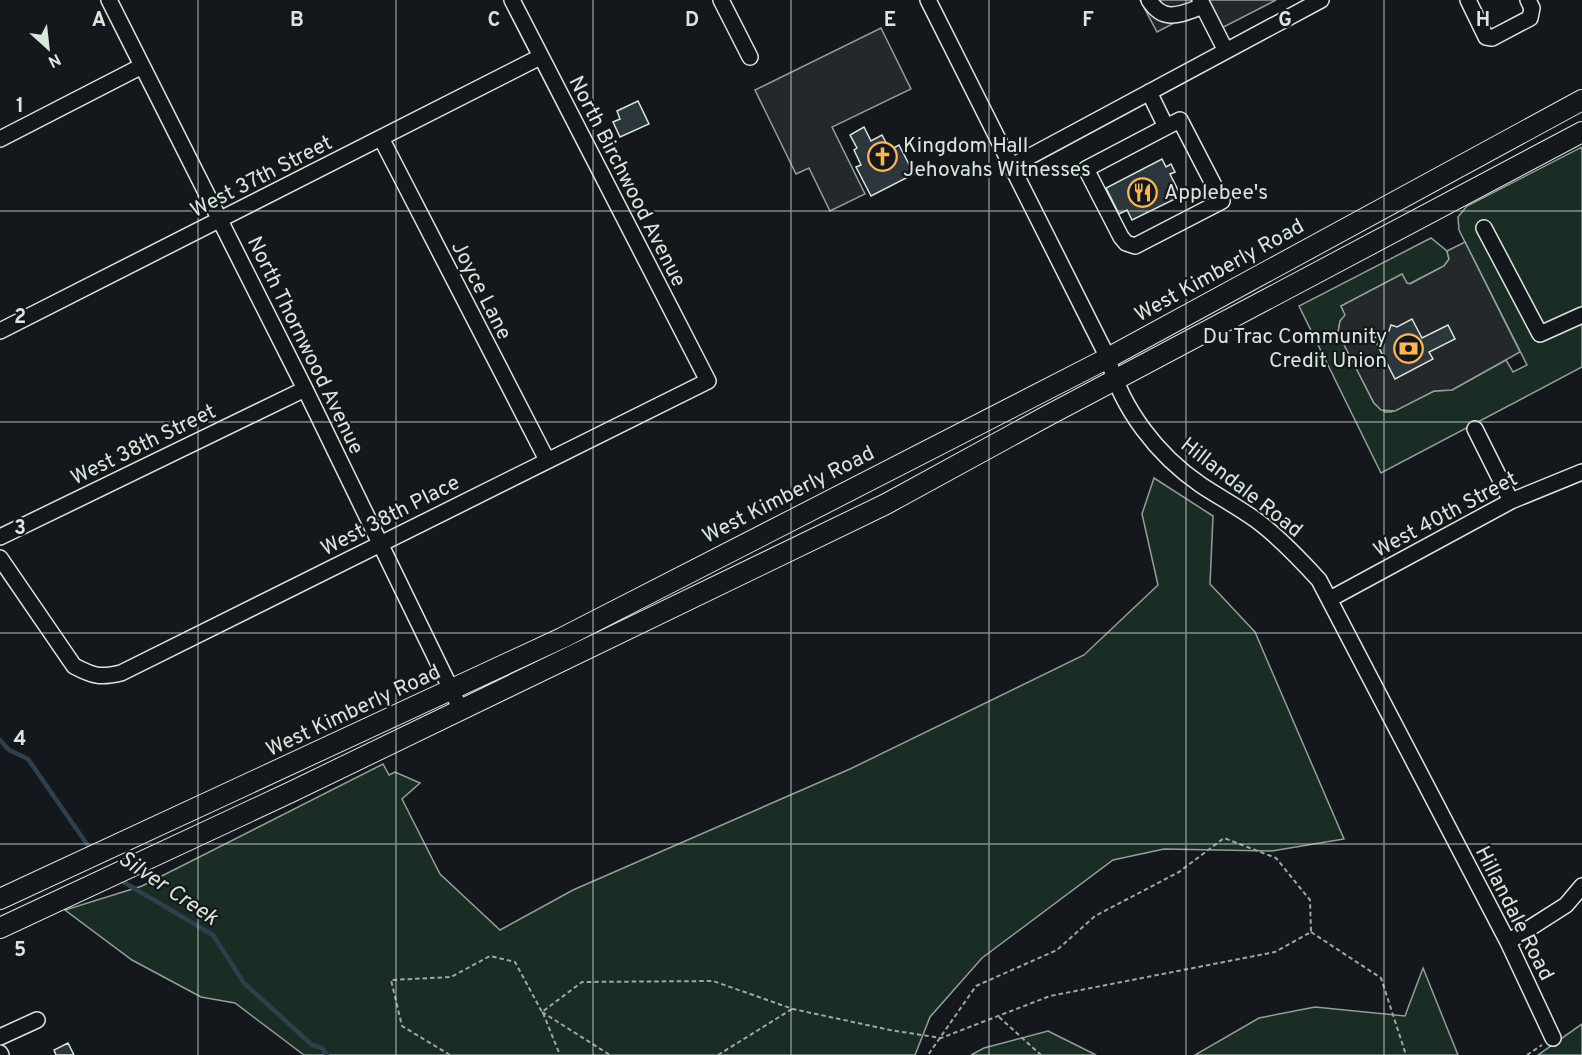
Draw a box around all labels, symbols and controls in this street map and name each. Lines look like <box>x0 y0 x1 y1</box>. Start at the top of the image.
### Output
text: A <box>92 8 106 34</box>
text: B <box>290 8 304 34</box>
text: C <box>488 8 500 34</box>
text: D <box>685 8 699 34</box>
text: E <box>884 8 896 34</box>
text: F <box>1082 8 1094 34</box>
text: G <box>1278 8 1292 34</box>
text: H <box>1476 8 1490 34</box>
north arrow <box>18 18 78 78</box>
text: N <box>44 48 64 71</box>
street label: North Birchwood Avenue <box>562 72 692 292</box>
text: 1 <box>16 94 24 120</box>
street label: West 37th Street <box>186 130 337 225</box>
place label: Kingdom Hall Jehovahs Witnesses <box>903 133 1091 184</box>
church icon: Kingdom Hall Jehovahs Witnesses <box>866 141 898 173</box>
restaurant icon: Applebee's <box>1127 176 1159 208</box>
place label: Applebee's <box>1164 180 1268 207</box>
street label: West Kimberly Road <box>1130 214 1309 329</box>
street label: North Thornwood Avenue <box>240 232 369 459</box>
street label: Joyce Lane <box>444 237 517 345</box>
text: 2 <box>14 305 26 331</box>
place label: Du Trac Community Credit Union <box>1203 324 1387 375</box>
bank icon: Du Trac Community Credit Union <box>1392 332 1424 364</box>
street label: West 38th Street <box>67 399 221 492</box>
street label: Hillandale Road <box>1175 432 1308 544</box>
street label: West Kimberly Road <box>698 440 879 550</box>
street label: West 40th Street <box>1369 466 1522 565</box>
street label: West 38th Place <box>317 470 465 563</box>
text: 3 <box>14 516 26 542</box>
street label: West Kimberly Road <box>262 659 445 764</box>
text: 4 <box>14 727 26 753</box>
street label: Hillandale Road <box>1468 842 1559 986</box>
water label: Silver Creek <box>113 846 223 933</box>
text: 5 <box>14 938 26 964</box>

